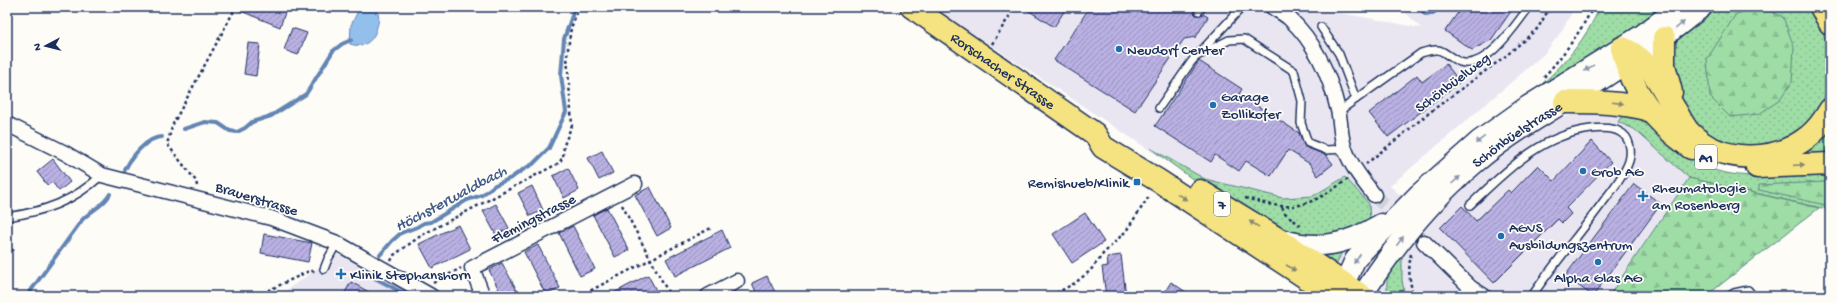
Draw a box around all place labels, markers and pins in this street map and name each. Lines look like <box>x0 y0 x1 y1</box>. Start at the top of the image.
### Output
place label: Neudorf Center <box>1127 42 1225 60</box>
marker: Neudorf Center <box>1114 44 1124 54</box>
place label: Garage Zollikofer <box>1221 89 1282 124</box>
marker: Garage Zollikofer <box>1208 100 1218 110</box>
place label: Grob AG <box>1591 164 1644 182</box>
marker: Grob AG <box>1578 166 1588 176</box>
place label: Remishueb/Klinik <box>1028 175 1130 193</box>
marker: Remishueb/Klinik <box>1132 177 1142 187</box>
place label: Rheumatologie am Rosenberg <box>1652 180 1746 215</box>
marker: Rheumatologie am Rosenberg <box>1637 190 1649 202</box>
place label: AGVS Ausbildungszentrum <box>1509 220 1633 255</box>
marker: AGVS Ausbildungszentrum <box>1496 231 1506 241</box>
marker: Alpha Glas AG <box>1593 257 1603 267</box>
place label: Klinik Stephanshorn <box>350 267 471 285</box>
marker: Klinik Stephanshorn <box>335 268 347 280</box>
place label: Alpha Glas AG <box>1554 270 1643 288</box>

